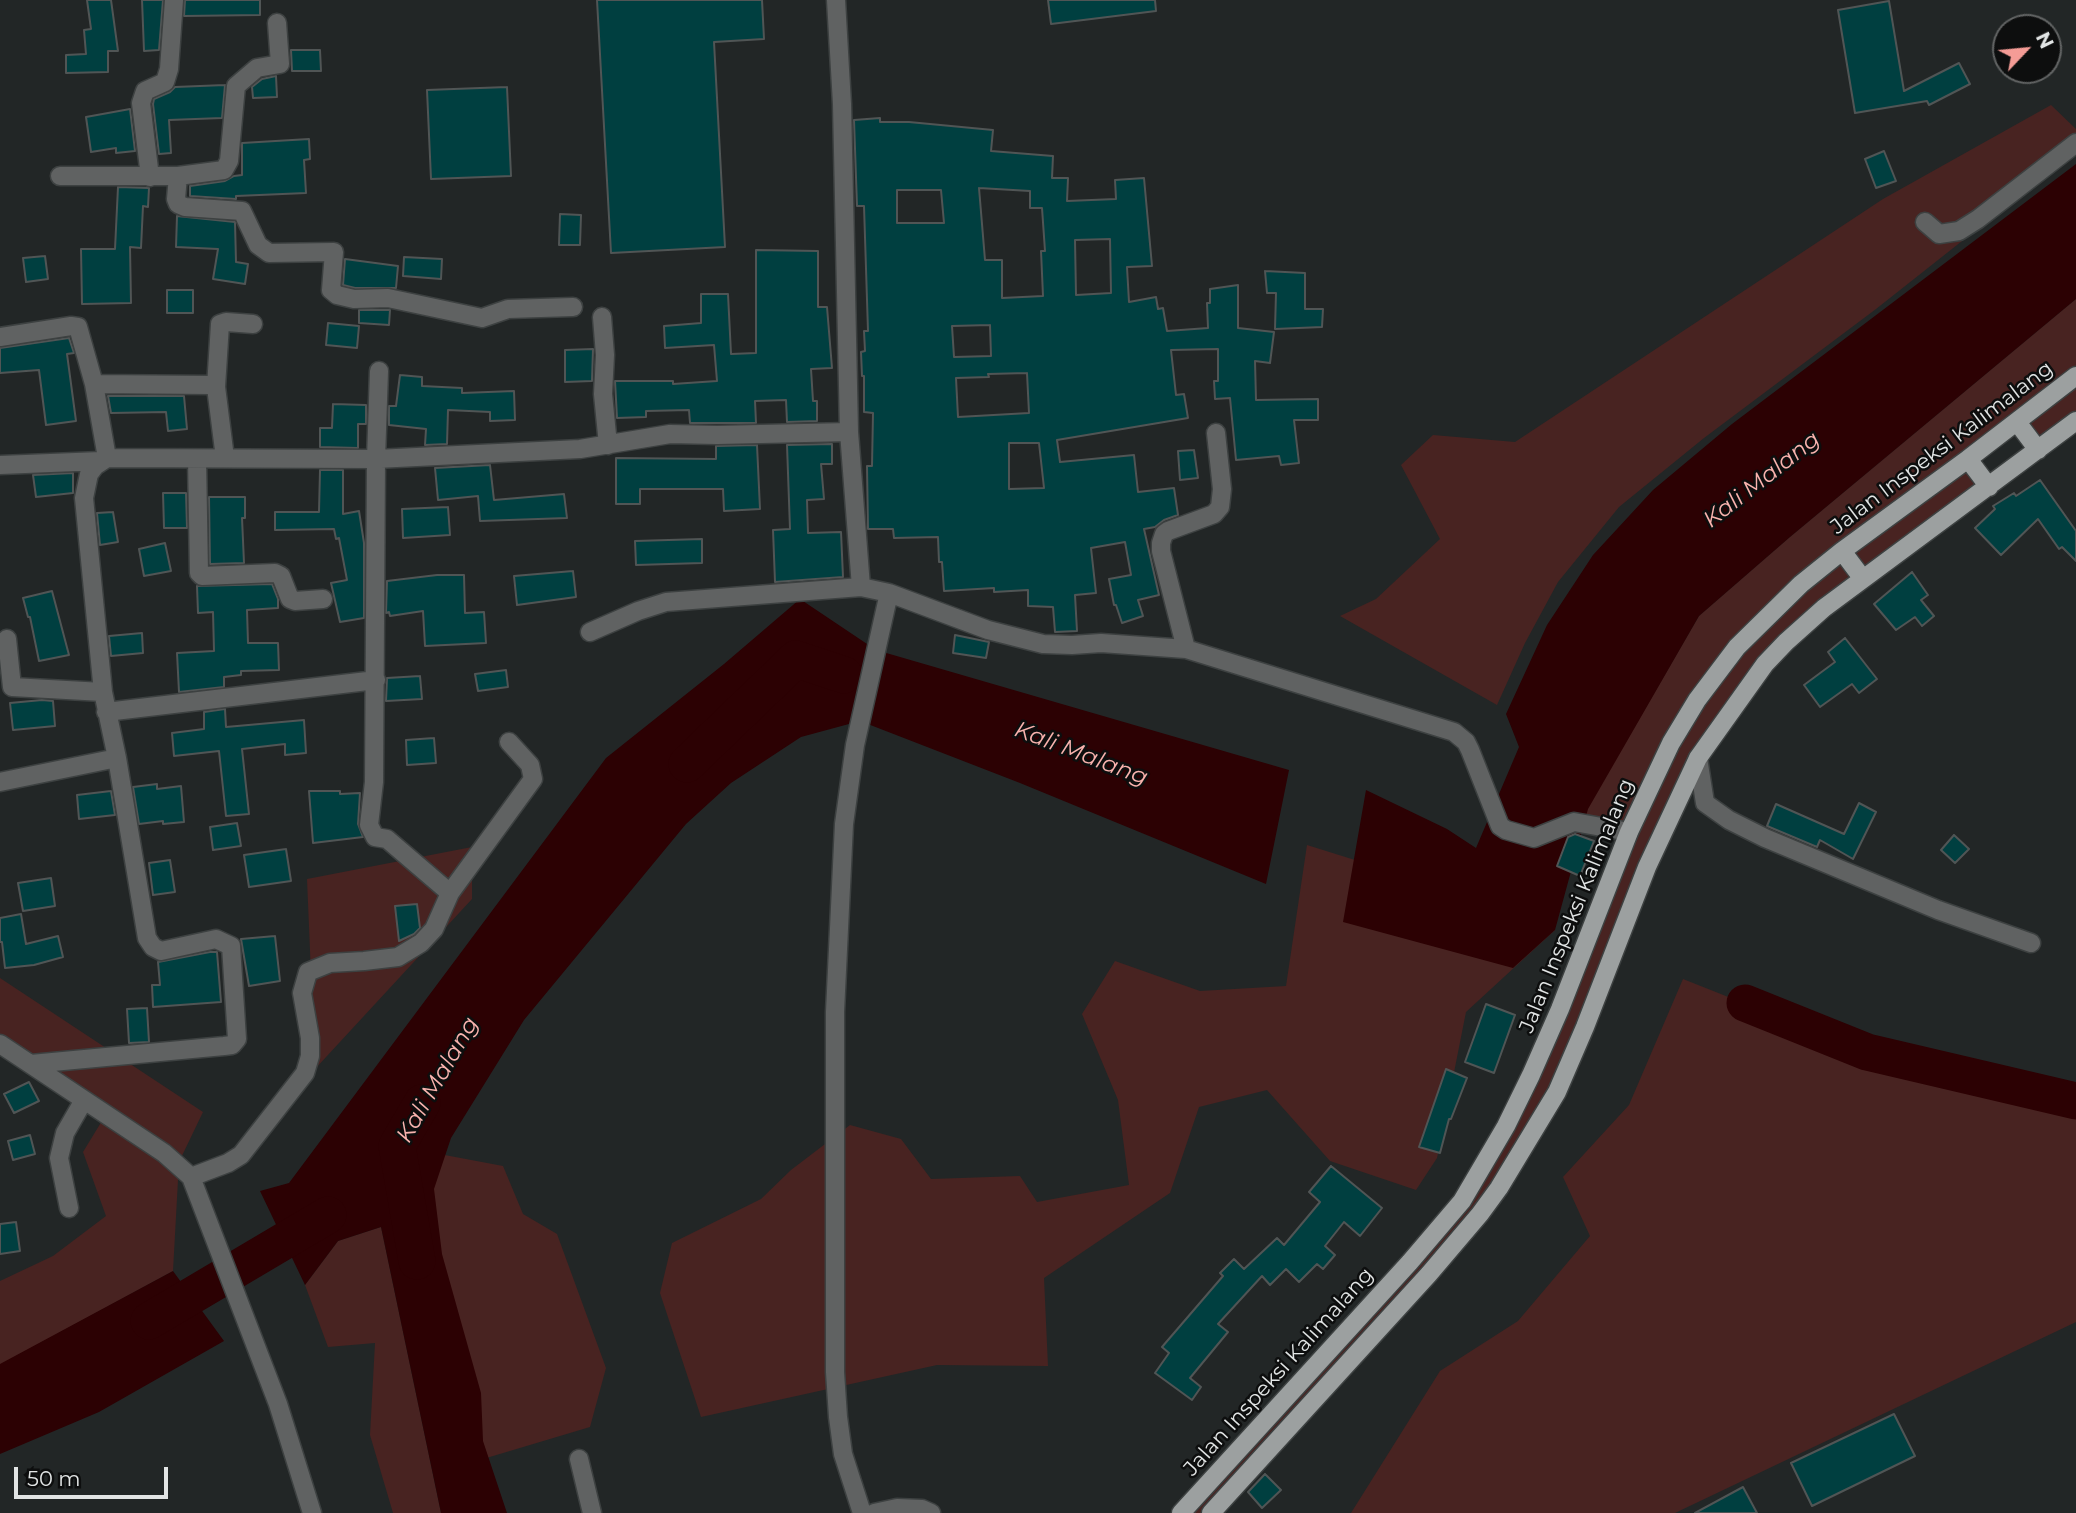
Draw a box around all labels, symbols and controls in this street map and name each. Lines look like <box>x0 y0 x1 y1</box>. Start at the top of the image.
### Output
north arrow <box>1992 14 2062 84</box>
text: N <box>2031 29 2058 52</box>
street label: Jalan Inspeksi Kalimalang <box>1826 356 2058 540</box>
water label: Kali Malang <box>1698 426 1826 534</box>
water label: Kali Malang <box>1010 716 1152 792</box>
street label: Jalan Inspeksi Kalimalang <box>1514 775 1640 1037</box>
water label: Kali Malang <box>391 1012 485 1148</box>
street label: Jalan Inspeksi Kalimalang <box>1179 1263 1379 1481</box>
scale bar <box>18 1454 172 1498</box>
text: 50 m <box>27 1466 81 1491</box>

